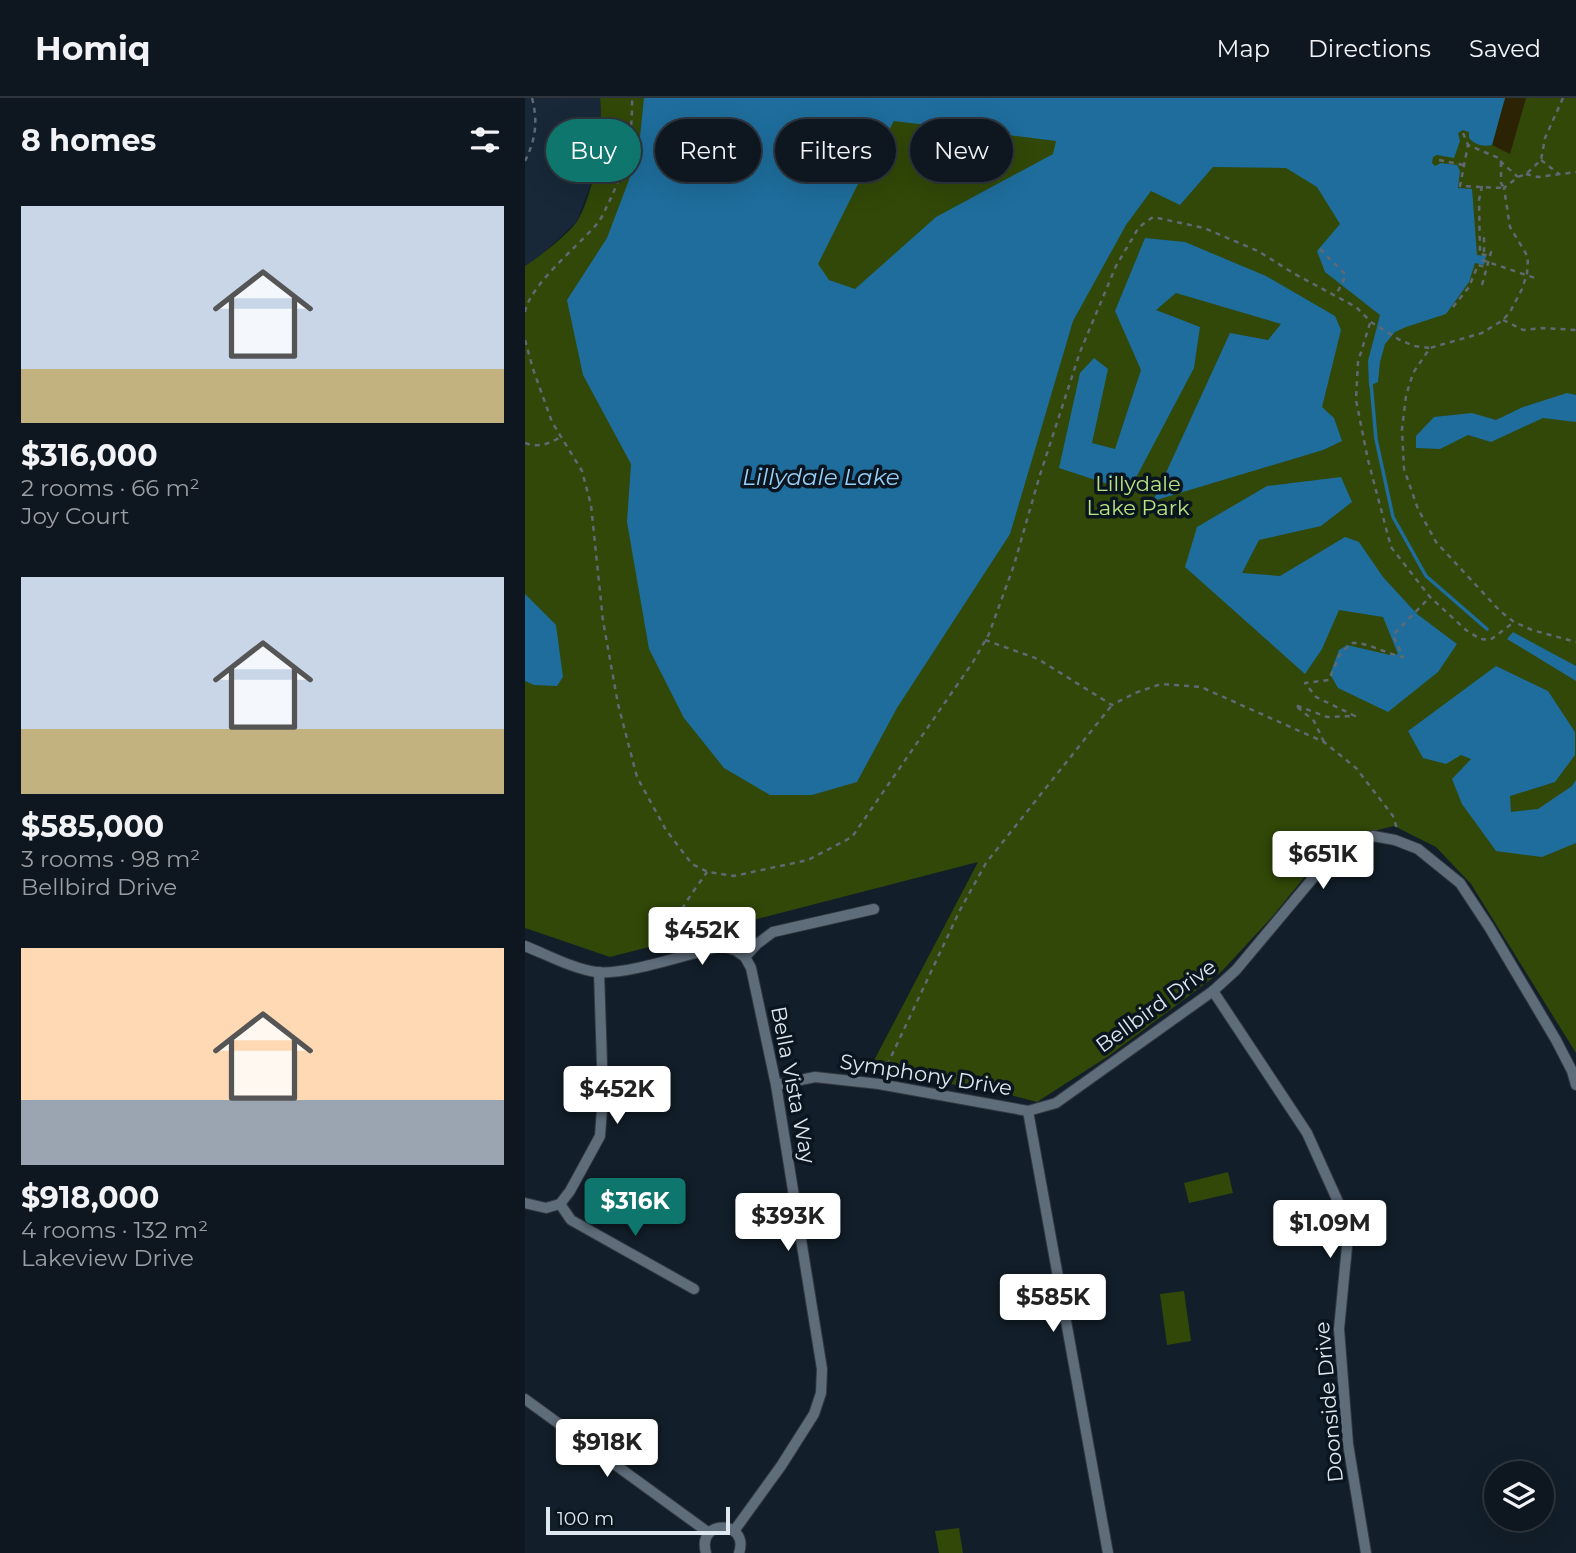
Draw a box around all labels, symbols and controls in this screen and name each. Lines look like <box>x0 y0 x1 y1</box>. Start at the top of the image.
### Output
text: Homiq <box>35 28 151 68</box>
text: Map <box>1217 34 1270 63</box>
text: Directions <box>1308 34 1431 63</box>
text: Saved <box>1469 34 1541 63</box>
chip: Buy <box>546 119 641 182</box>
chip: Rent <box>655 119 761 182</box>
chip: Filters <box>775 119 896 182</box>
chip: New <box>910 119 1013 182</box>
icon: filters <box>466 121 504 159</box>
text: 8 homes <box>21 122 156 159</box>
icon: home <box>200 251 326 377</box>
text: $316,000 <box>21 437 158 474</box>
water label: Lillydale Lake <box>742 463 900 491</box>
park label: Lillydale Lake Park <box>1086 471 1190 520</box>
text: 2 rooms · 66 m² <box>21 474 200 502</box>
text: Joy Court <box>21 502 130 530</box>
icon: home <box>200 622 326 748</box>
text: $585,000 <box>21 808 164 845</box>
pin: $651K <box>1274 832 1372 891</box>
text: $651K <box>1288 840 1358 868</box>
text: 3 rooms · 98 m² <box>21 845 200 873</box>
text: Bellbird Drive <box>21 873 177 901</box>
pin: $452K <box>653 908 751 967</box>
text: $452K <box>665 916 739 944</box>
street label: Bellbird Drive <box>1091 954 1221 1058</box>
icon: home <box>200 993 326 1119</box>
street label: Bella Vista Way <box>766 1004 821 1166</box>
street label: Symphony Drive <box>838 1049 1014 1100</box>
pin: $452K <box>568 1066 666 1126</box>
text: $452K <box>580 1075 654 1103</box>
pin: $316K <box>586 1178 684 1238</box>
text: $918,000 <box>21 1179 159 1216</box>
text: $316K <box>601 1187 669 1215</box>
pin: $393K <box>739 1194 837 1253</box>
pin: $1.09M <box>1273 1200 1387 1260</box>
text: $393K <box>751 1202 825 1230</box>
text: $1.09M <box>1289 1209 1371 1237</box>
text: 4 rooms · 132 m² <box>21 1216 208 1244</box>
text: Lakeview Drive <box>21 1244 194 1272</box>
pin: $585K <box>1004 1274 1102 1334</box>
text: $585K <box>1016 1283 1090 1311</box>
street label: Doonside Drive <box>1309 1321 1348 1483</box>
pin: $918K <box>558 1420 656 1479</box>
text: $918K <box>572 1428 642 1456</box>
map controls <box>1484 1461 1554 1531</box>
button: layers <box>1484 1461 1554 1531</box>
scale bar <box>546 1504 730 1536</box>
text: 100 m <box>557 1507 614 1530</box>

